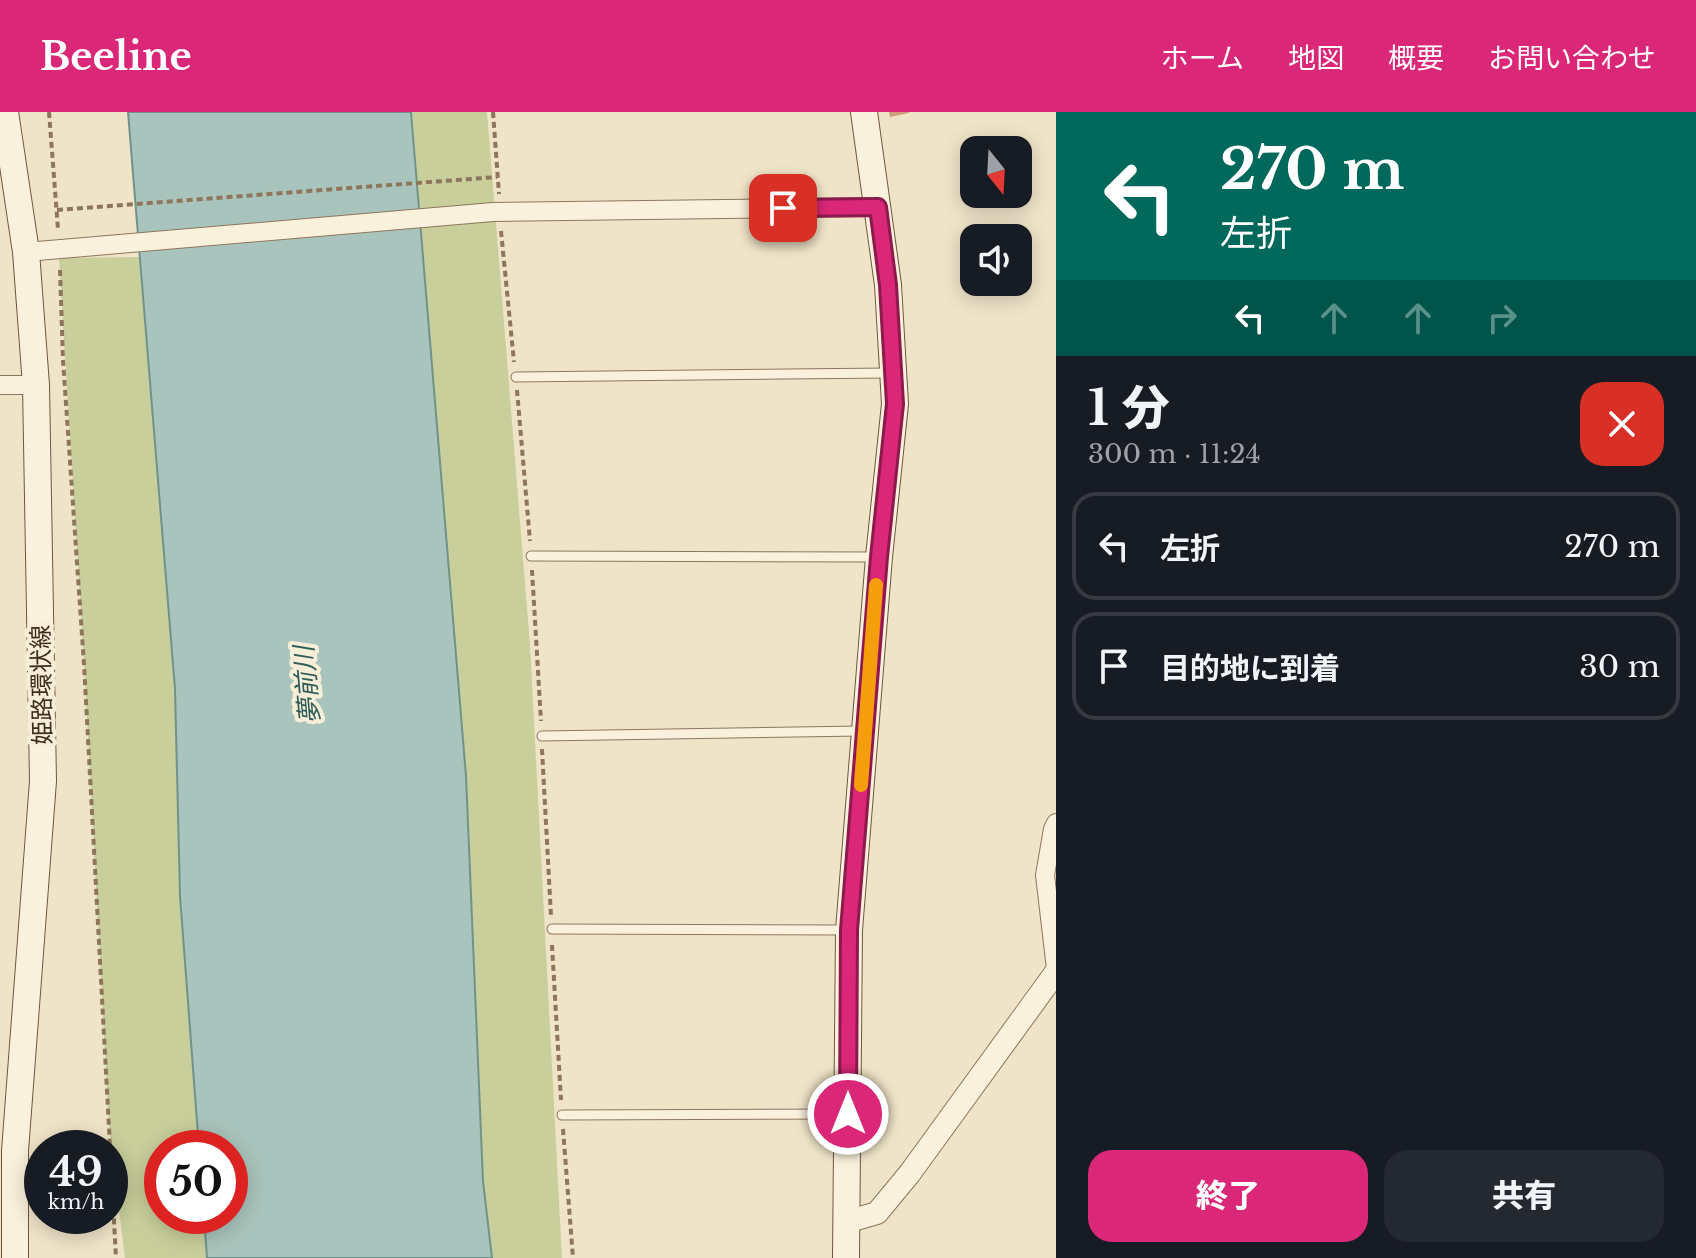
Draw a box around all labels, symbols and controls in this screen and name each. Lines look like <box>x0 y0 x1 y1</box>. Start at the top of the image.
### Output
text: Beeline <box>40 33 192 80</box>
text: ホーム <box>1161 41 1244 76</box>
text: 地図 <box>1288 41 1344 76</box>
text: 概要 <box>1388 41 1444 76</box>
text: お問い合わせ <box>1488 41 1656 76</box>
text: 270 m <box>1220 135 1404 204</box>
north arrow <box>960 136 1032 208</box>
map controls <box>960 136 1032 296</box>
icon: left <box>1088 144 1192 248</box>
pin <box>749 174 817 242</box>
icon: arrive <box>761 186 805 230</box>
text: 左折 <box>1220 211 1292 256</box>
button: sound <box>960 224 1032 296</box>
icon: left <box>1228 296 1272 340</box>
icon: ahead <box>1312 296 1356 340</box>
icon: ahead <box>1396 296 1440 340</box>
icon: right <box>1480 296 1524 340</box>
text: 1 分 <box>1088 378 1170 438</box>
button: close <box>1580 382 1664 466</box>
text: 300 m · 11:24 <box>1088 438 1261 470</box>
icon: left <box>1092 524 1136 568</box>
text: 270 m <box>1564 528 1660 565</box>
text: 左折 <box>1160 530 1220 567</box>
street label: 姫路環状線 <box>26 625 57 745</box>
water label: 夢前川 <box>287 642 326 725</box>
icon: arrive <box>1092 644 1136 688</box>
text: 30 m <box>1579 648 1660 685</box>
text: 目的地に到着 <box>1160 650 1340 687</box>
position arrow <box>806 1072 890 1156</box>
speed limit sign: 50 <box>144 1130 248 1234</box>
text: 49 <box>49 1147 103 1197</box>
button: 終了 <box>1088 1150 1368 1242</box>
button: 共有 <box>1384 1150 1664 1242</box>
text: km/h <box>48 1190 104 1214</box>

